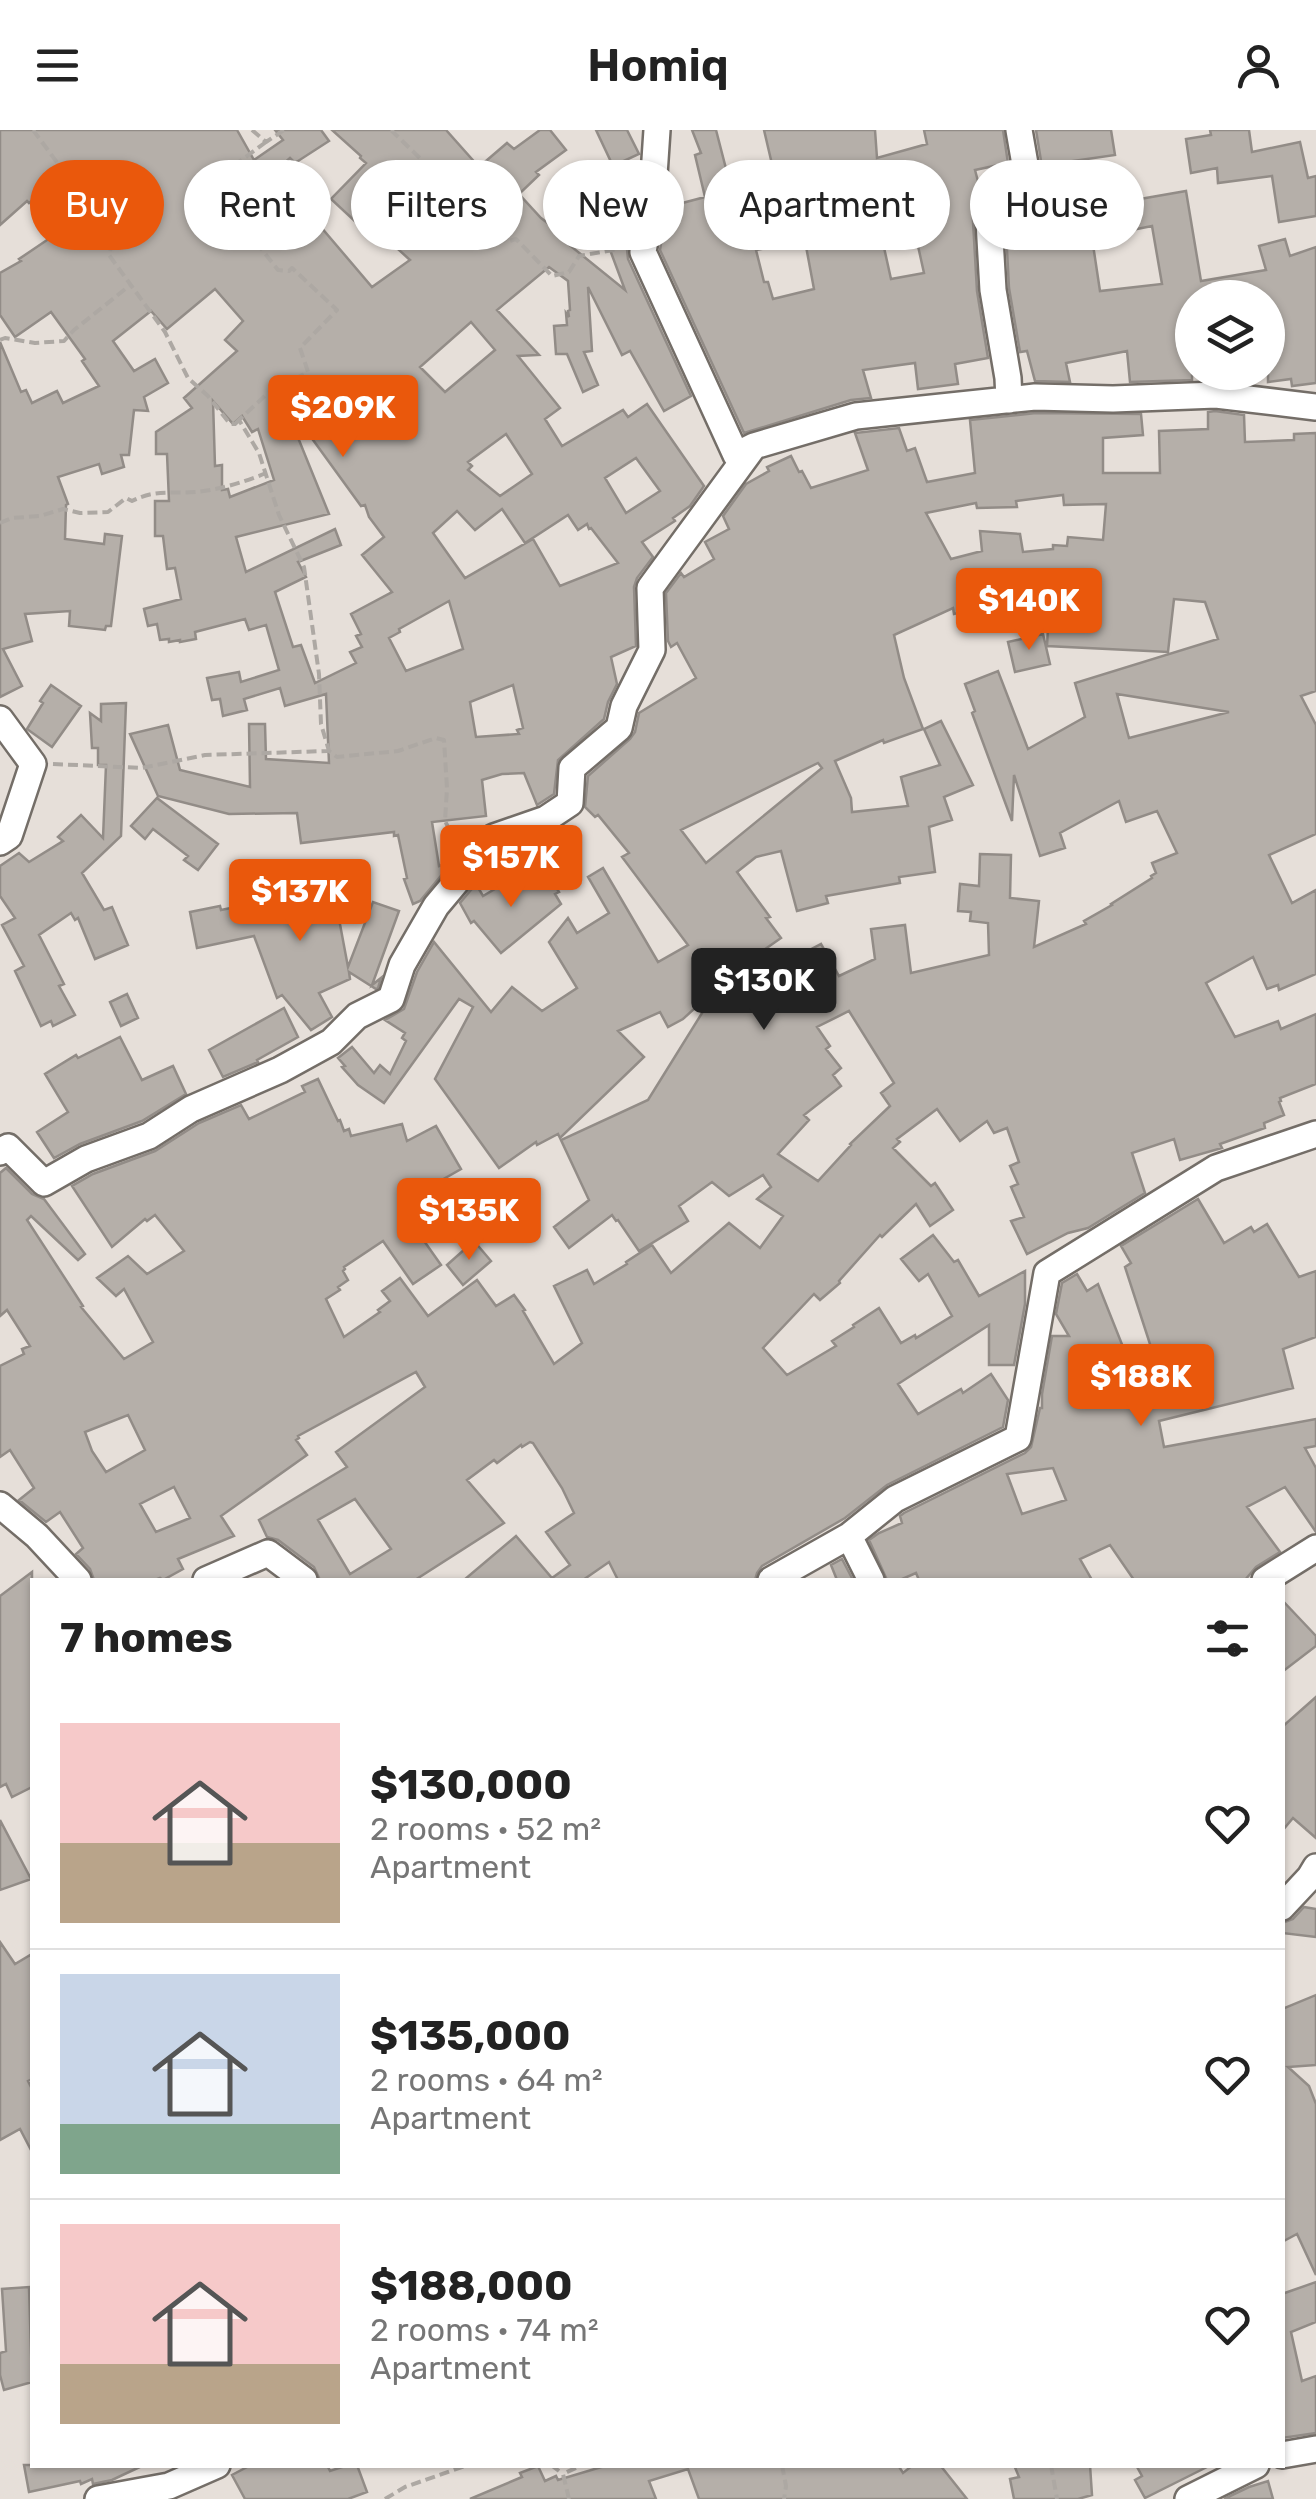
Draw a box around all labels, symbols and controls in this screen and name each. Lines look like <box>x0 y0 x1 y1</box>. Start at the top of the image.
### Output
icon: menu <box>30 38 85 93</box>
icon: person <box>1231 38 1286 93</box>
text: Homiq <box>587 39 729 92</box>
chip: Buy <box>30 160 164 250</box>
chip: Rent <box>184 160 331 250</box>
chip: Filters <box>351 160 523 250</box>
chip: New <box>543 160 684 250</box>
chip: Apartment <box>704 160 950 250</box>
chip: House <box>970 160 1144 250</box>
map controls <box>1175 280 1285 390</box>
button: layers <box>1175 280 1285 390</box>
pin: $209K <box>273 375 413 460</box>
text: $209K <box>290 388 396 426</box>
pin: $140K <box>959 568 1099 653</box>
text: $140K <box>978 581 1080 619</box>
pin: $157K <box>441 825 581 910</box>
text: $157K <box>462 838 560 876</box>
pin: $137K <box>230 859 370 944</box>
text: $137K <box>251 872 349 910</box>
pin: $130K <box>694 948 834 1033</box>
text: $130K <box>713 961 815 999</box>
pin: $135K <box>399 1178 539 1263</box>
text: $135K <box>419 1191 519 1229</box>
pin: $188K <box>1071 1344 1211 1429</box>
text: $188K <box>1090 1357 1192 1395</box>
icon: filters <box>1200 1611 1255 1666</box>
text: 7 homes <box>60 1613 233 1663</box>
text: $130,000 <box>370 1760 572 1810</box>
icon: home <box>140 1763 260 1883</box>
icon: heart <box>1200 1796 1255 1851</box>
text: 2 rooms · 52 m² <box>370 1810 601 1848</box>
text: Apartment <box>370 1848 531 1886</box>
text: $135,000 <box>370 2011 571 2061</box>
icon: home <box>140 2014 260 2134</box>
icon: heart <box>1200 2047 1255 2102</box>
text: 2 rooms · 64 m² <box>370 2061 603 2099</box>
text: Apartment <box>370 2099 531 2137</box>
text: $188,000 <box>370 2261 573 2311</box>
icon: home <box>140 2264 260 2384</box>
icon: heart <box>1200 2297 1255 2352</box>
text: 2 rooms · 74 m² <box>370 2311 599 2349</box>
text: Apartment <box>370 2349 531 2387</box>

